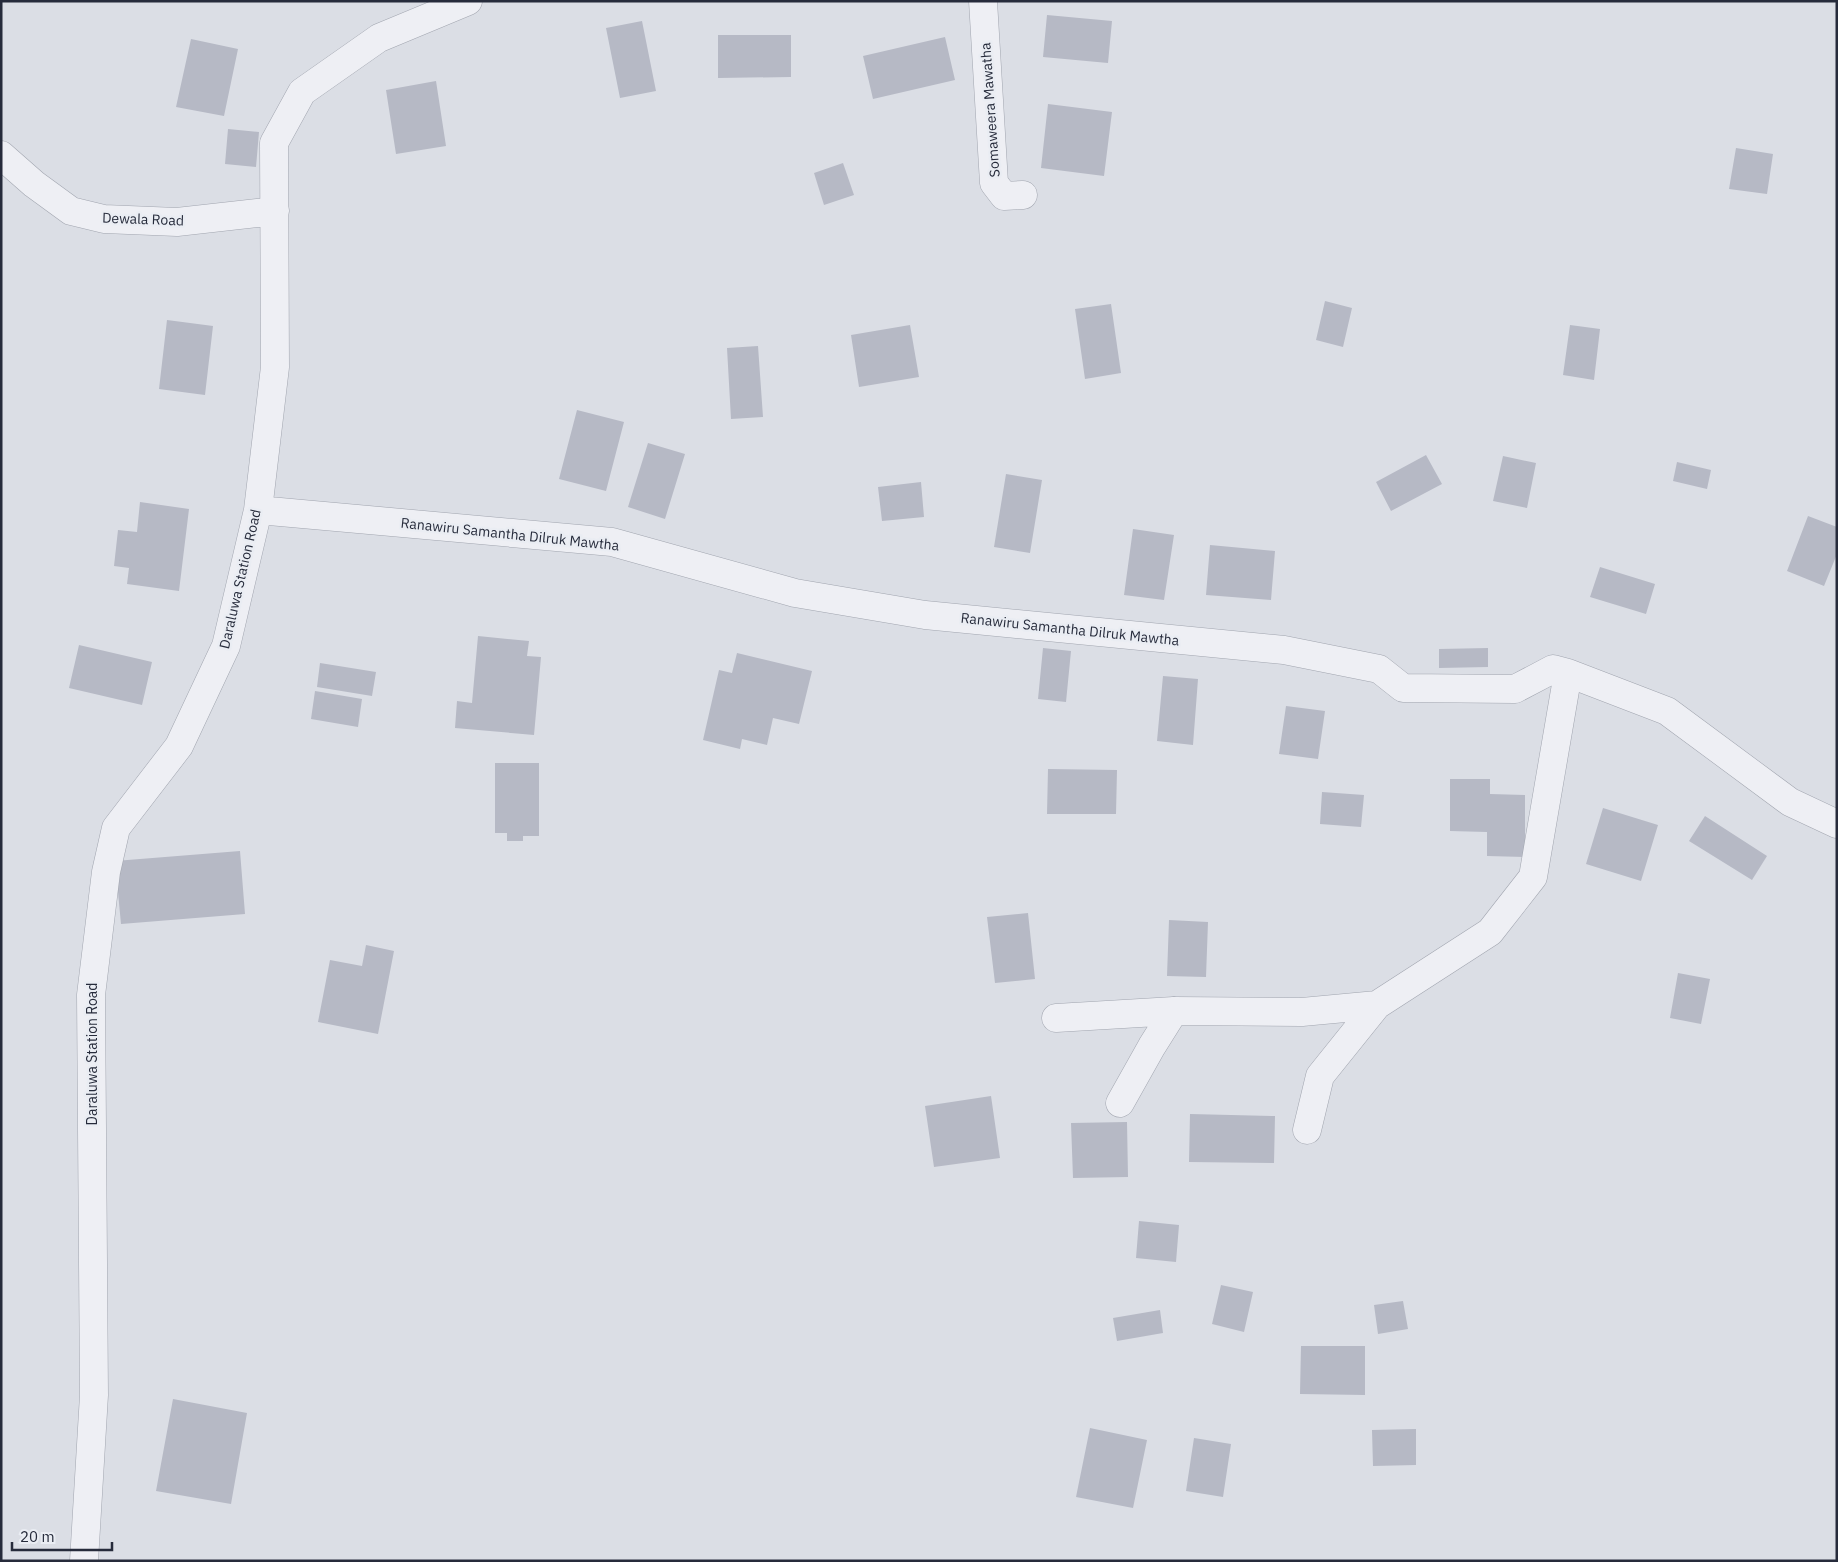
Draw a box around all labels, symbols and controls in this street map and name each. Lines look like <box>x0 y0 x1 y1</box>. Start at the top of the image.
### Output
street label: Somaweera Mawatha <box>976 42 1004 178</box>
street label: Dewala Road <box>102 209 184 229</box>
street label: Daraluwa Station Road <box>215 507 265 651</box>
street label: Ranawiru Samantha Dilruk Mawtha <box>400 514 621 554</box>
street label: Ranawiru Samantha Dilruk Mawtha <box>960 609 1181 649</box>
street label: Daraluwa Station Road <box>83 983 101 1125</box>
scale bar <box>12 1520 112 1552</box>
text: 20 m <box>20 1527 55 1546</box>

